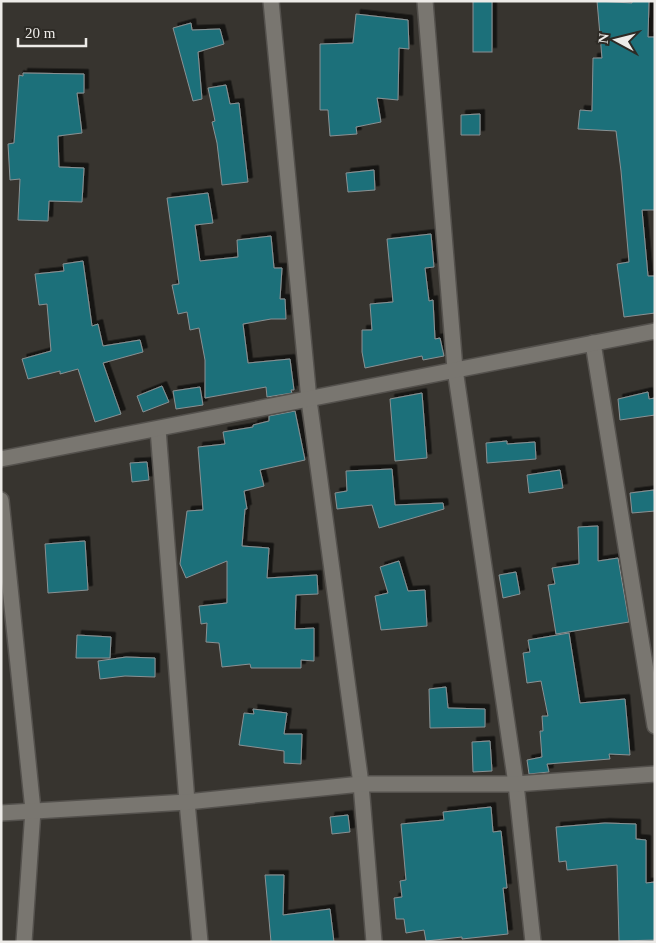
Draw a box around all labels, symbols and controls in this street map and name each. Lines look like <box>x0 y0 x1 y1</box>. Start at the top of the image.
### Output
scale bar <box>18 15 85 47</box>
north arrow <box>591 15 641 65</box>
text: 20 m <box>25 25 56 41</box>
text: N <box>596 33 612 44</box>

